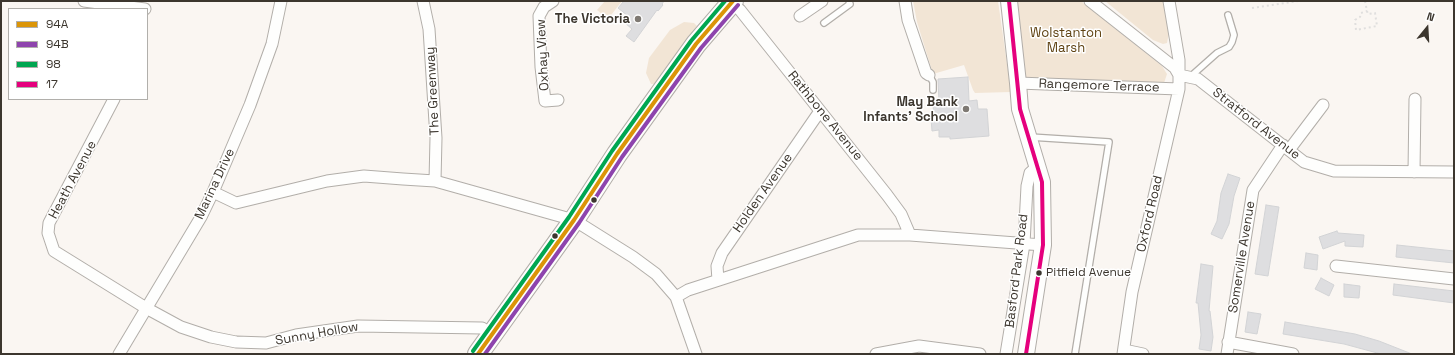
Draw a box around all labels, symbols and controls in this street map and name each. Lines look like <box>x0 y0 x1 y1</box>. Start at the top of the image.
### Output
legend <box>8 8 148 100</box>
north arrow <box>1407 8 1447 48</box>
text: N <box>1425 9 1436 24</box>
place label: The Victoria <box>555 11 630 27</box>
marker: The Victoria <box>633 14 643 24</box>
text: 94A <box>46 16 68 32</box>
street label: Oxhay View <box>533 19 553 91</box>
park label: Wolstanton Marsh <box>1030 25 1102 56</box>
text: 94B <box>46 36 69 52</box>
street label: The Greenway <box>423 46 443 136</box>
text: 98 <box>46 56 61 72</box>
street label: Rathbone Avenue <box>784 68 866 164</box>
text: 17 <box>46 76 58 92</box>
street label: Rangemore Terrace <box>1038 76 1160 96</box>
street label: Stratford Avenue <box>1209 85 1303 163</box>
place label: May Bank Infants' School <box>863 94 958 125</box>
marker: May Bank Infants' School <box>961 104 971 114</box>
street label: Heath Avenue <box>46 138 100 222</box>
street label: Marina Drive <box>192 146 238 222</box>
street label: Holden Avenue <box>730 150 796 236</box>
street label: Oxford Road <box>1134 174 1166 254</box>
unlabelled marker <box>589 195 599 205</box>
street label: Somerville Avenue <box>1225 200 1259 314</box>
street label: Basford Park Road <box>1002 213 1032 329</box>
unlabelled marker <box>550 231 560 241</box>
place label: Pitfield Avenue <box>1046 266 1131 280</box>
marker: Pitfield Avenue <box>1034 268 1044 278</box>
street label: Sunny Hollow <box>274 319 360 349</box>

